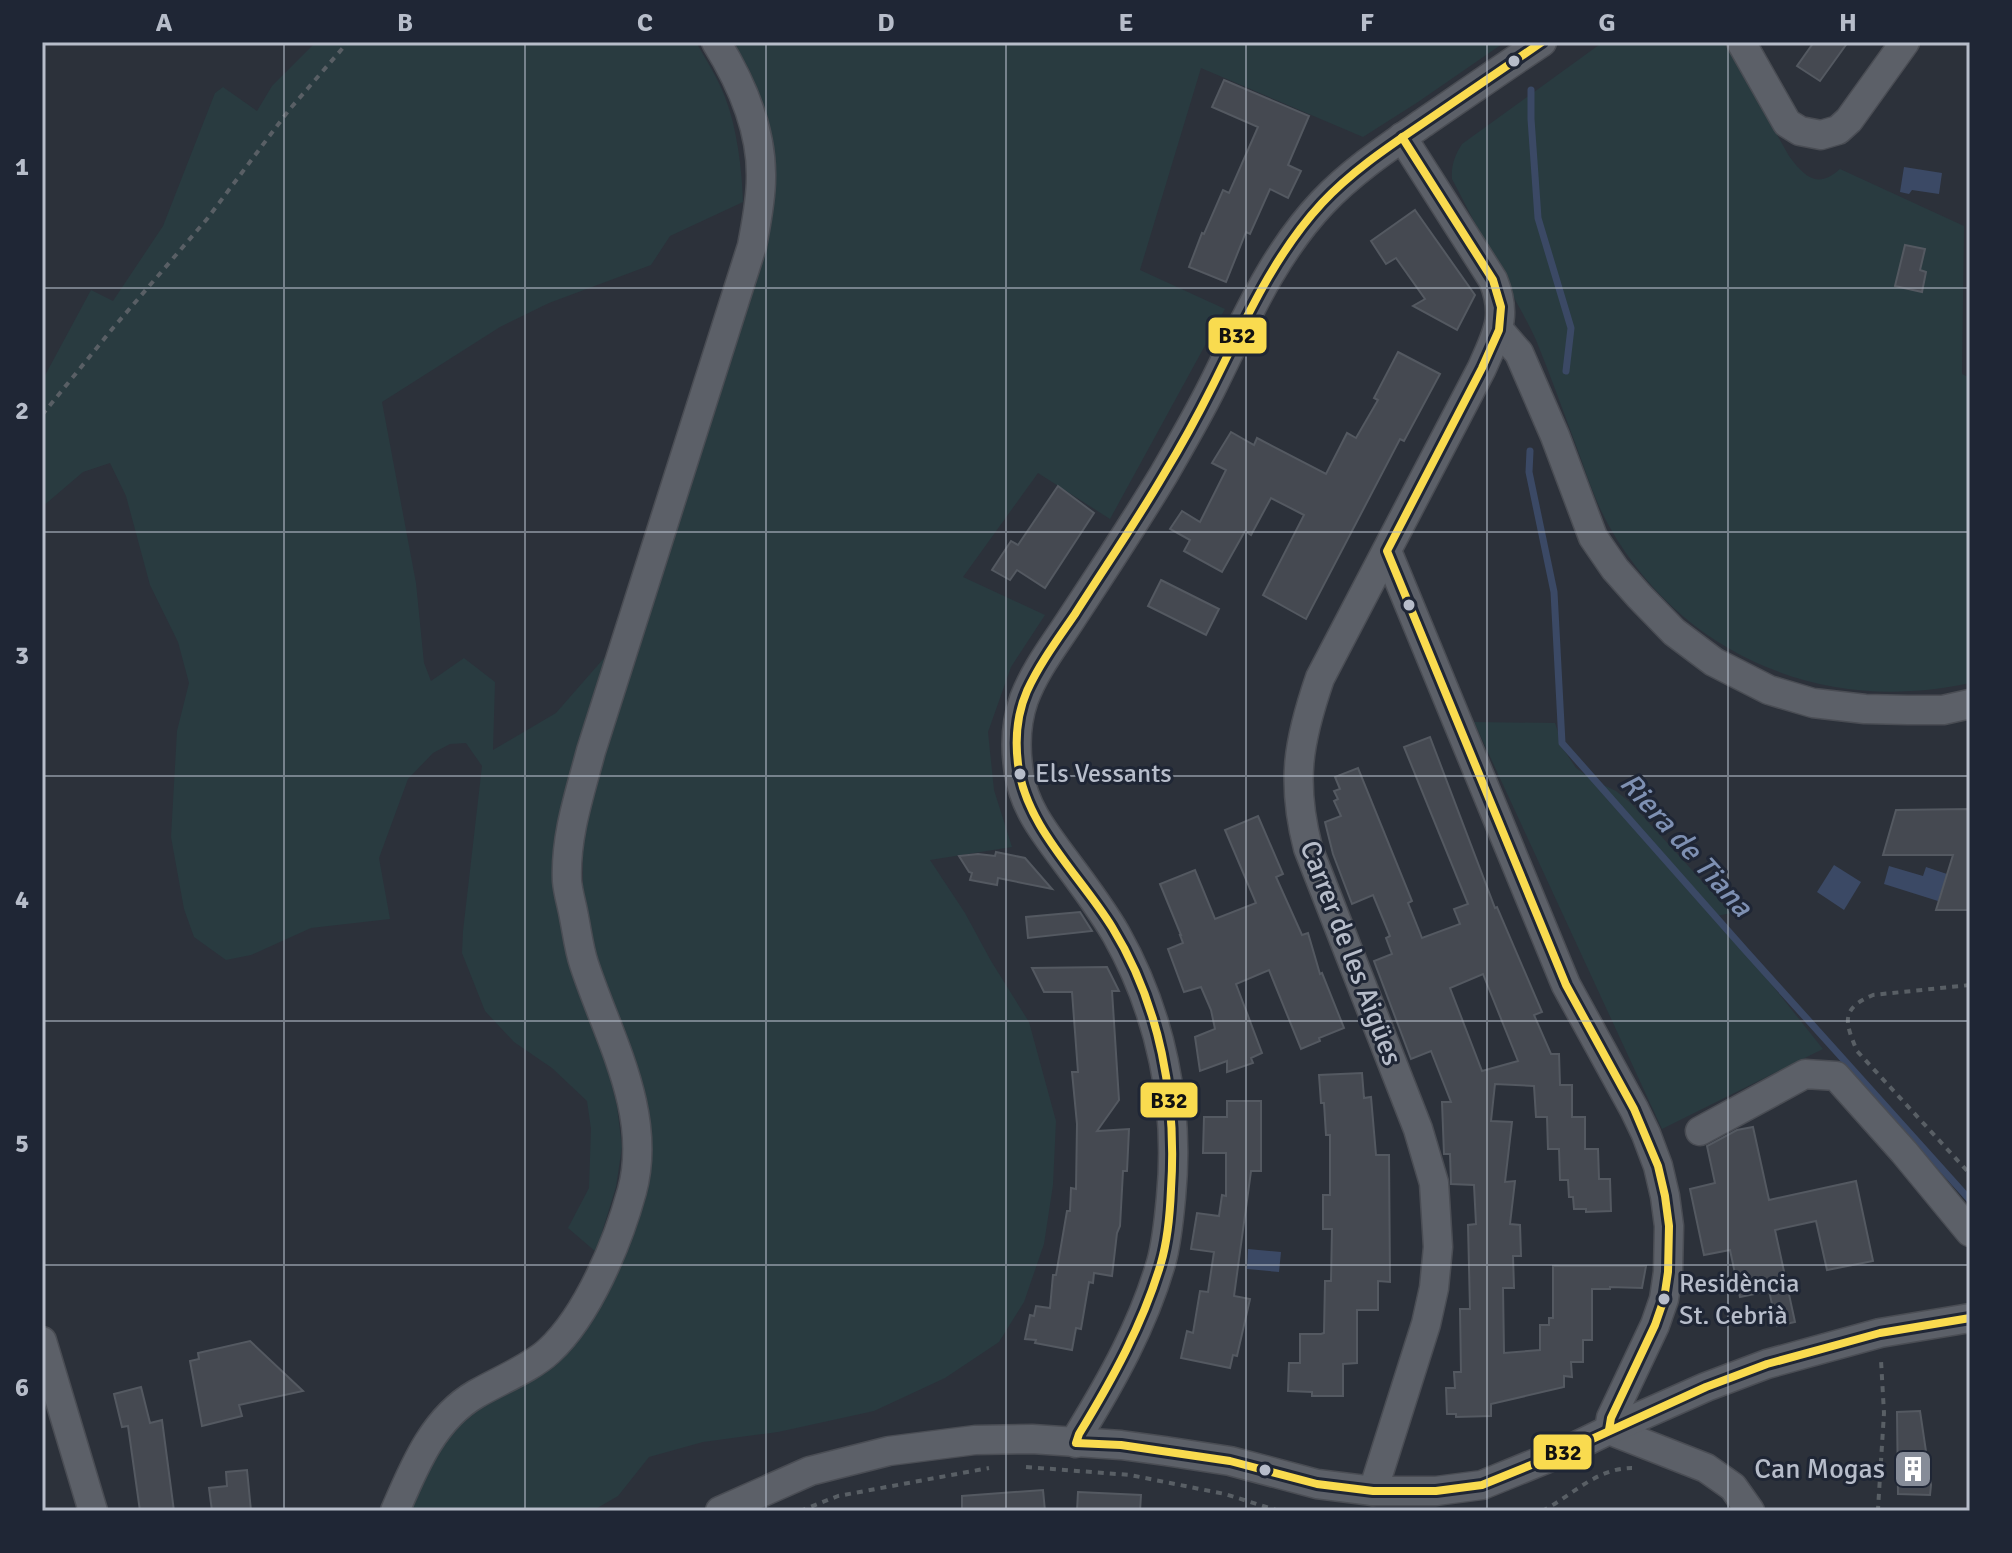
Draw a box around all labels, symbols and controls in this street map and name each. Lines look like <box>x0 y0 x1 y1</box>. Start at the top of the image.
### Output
text: A <box>156 7 173 39</box>
text: B <box>397 7 413 39</box>
text: C <box>637 7 653 39</box>
text: D <box>877 7 895 39</box>
text: E <box>1119 7 1133 39</box>
text: F <box>1360 7 1374 39</box>
text: G <box>1598 7 1616 39</box>
text: H <box>1839 7 1857 39</box>
unlabelled marker <box>1506 53 1522 69</box>
text: 1 <box>15 151 29 183</box>
line badge: B32 <box>1207 316 1268 355</box>
text: B32 <box>1218 322 1256 349</box>
text: 2 <box>15 395 29 427</box>
unlabelled marker <box>1401 597 1417 613</box>
text: 3 <box>15 640 29 672</box>
place label: Els Vessants <box>1035 758 1172 790</box>
water label: Riera de Tiana <box>1612 765 1761 925</box>
marker: Els Vessants <box>1012 766 1028 782</box>
street label: Carrer de les Aigües <box>1293 836 1409 1070</box>
text: 4 <box>15 884 29 916</box>
line badge: B32 <box>1139 1081 1199 1119</box>
text: B32 <box>1150 1087 1188 1114</box>
text: 5 <box>15 1128 29 1160</box>
place label: Residència St. Cebrià <box>1679 1268 1799 1332</box>
marker: Residència St. Cebrià <box>1656 1291 1672 1307</box>
text: 6 <box>15 1372 29 1404</box>
line badge: B32 <box>1532 1433 1593 1471</box>
text: B32 <box>1544 1439 1582 1466</box>
building icon: Can Mogas <box>1892 1448 1934 1490</box>
place label: Can Mogas <box>1754 1452 1885 1486</box>
unlabelled marker <box>1257 1462 1273 1478</box>

